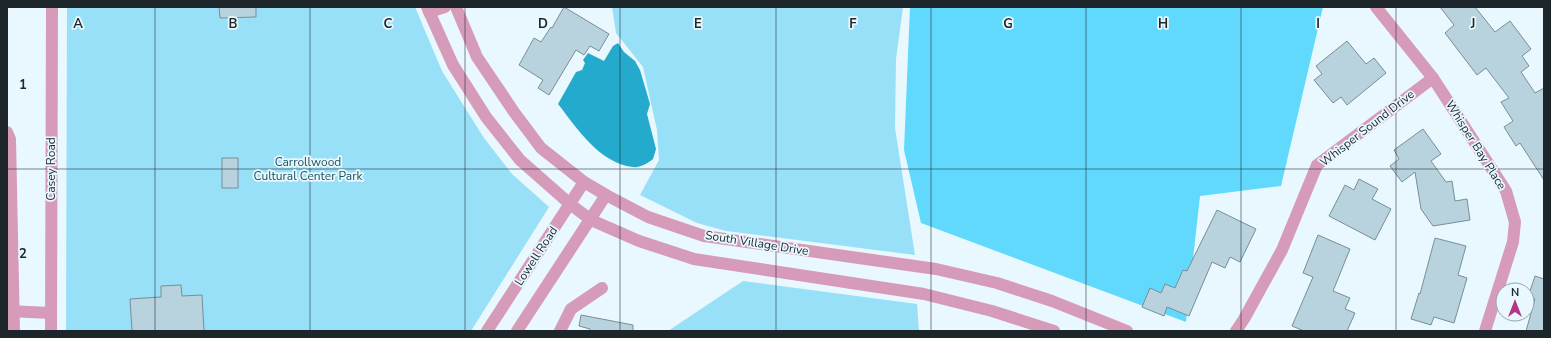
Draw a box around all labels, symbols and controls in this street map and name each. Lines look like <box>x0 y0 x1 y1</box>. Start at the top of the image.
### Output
text: A <box>73 15 83 33</box>
text: B <box>229 15 238 33</box>
text: C <box>384 15 393 33</box>
text: D <box>538 15 548 33</box>
text: E <box>694 15 702 33</box>
text: F <box>849 15 857 33</box>
text: G <box>1003 15 1013 33</box>
text: H <box>1158 15 1168 33</box>
text: I <box>1316 15 1320 33</box>
text: J <box>1470 15 1475 33</box>
text: 1 <box>19 76 27 94</box>
street label: Whisper Sound Drive <box>1317 86 1417 170</box>
street label: Whisper Bay Place <box>1442 97 1510 193</box>
street label: Casey Road <box>43 137 59 201</box>
park label: Carrollwood Cultural Center Park <box>253 154 363 184</box>
street label: Lowell Road <box>511 223 561 289</box>
street label: South Village Drive <box>704 227 810 259</box>
text: 2 <box>19 245 27 263</box>
north arrow <box>1495 282 1535 322</box>
text: N <box>1511 285 1519 300</box>

